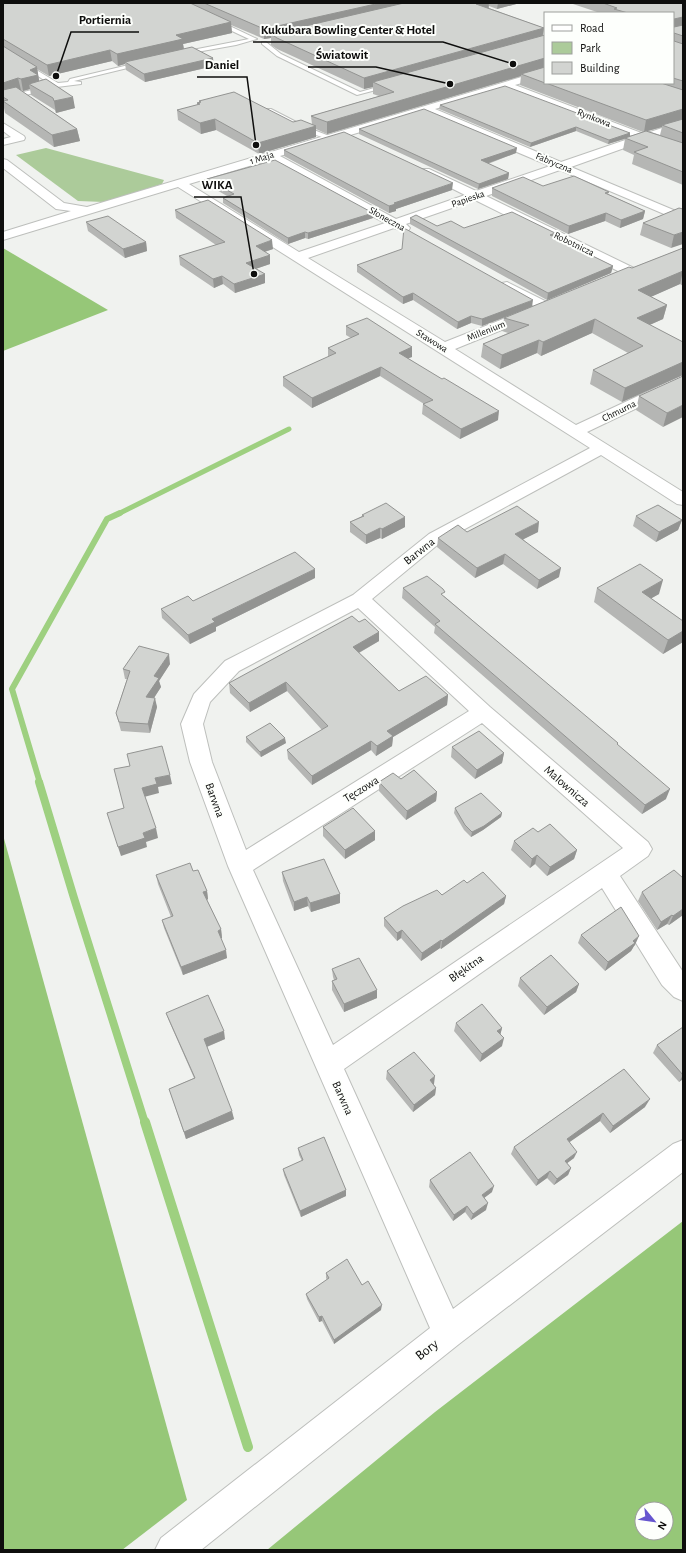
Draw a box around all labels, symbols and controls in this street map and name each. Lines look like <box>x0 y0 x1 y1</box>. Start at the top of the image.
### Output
callout: Portiernia <box>71 7 139 32</box>
legend <box>544 12 674 84</box>
text: Portiernia <box>79 14 131 27</box>
callout: Kukubara Bowling Center & Hotel <box>253 17 443 42</box>
text: Road <box>580 22 604 34</box>
text: Kukubara Bowling Center & Hotel <box>261 24 435 37</box>
callout: Światowit <box>308 42 376 67</box>
text: Park <box>580 42 601 54</box>
text: Światowit <box>316 47 369 62</box>
callout: Daniel <box>197 52 247 77</box>
text: Daniel <box>205 59 239 72</box>
text: Building <box>580 62 620 74</box>
street label: Rynkowa <box>576 107 613 129</box>
street label: 1 Maja <box>249 149 276 166</box>
street label: Fabryczna <box>534 151 574 175</box>
callout: WIKA <box>194 172 241 197</box>
text: WIKA <box>202 179 233 192</box>
street label: Papieska <box>450 189 486 209</box>
street label: Słoneczna <box>367 205 407 233</box>
street label: Robotnicza <box>552 230 596 258</box>
street label: Millenium <box>465 319 507 343</box>
street label: Stawowa <box>415 327 450 355</box>
street label: Chmurna <box>600 398 638 423</box>
street label: Barwna <box>401 535 437 567</box>
street label: Malownicza <box>542 763 592 809</box>
street label: Tęczowa <box>341 773 381 804</box>
street label: Barwna <box>203 781 227 819</box>
street label: Błękitna <box>447 952 486 984</box>
street label: Barwna <box>330 1079 356 1117</box>
street label: Bory <box>413 1337 441 1363</box>
north arrow <box>634 1501 674 1541</box>
text: N <box>656 1520 669 1532</box>

